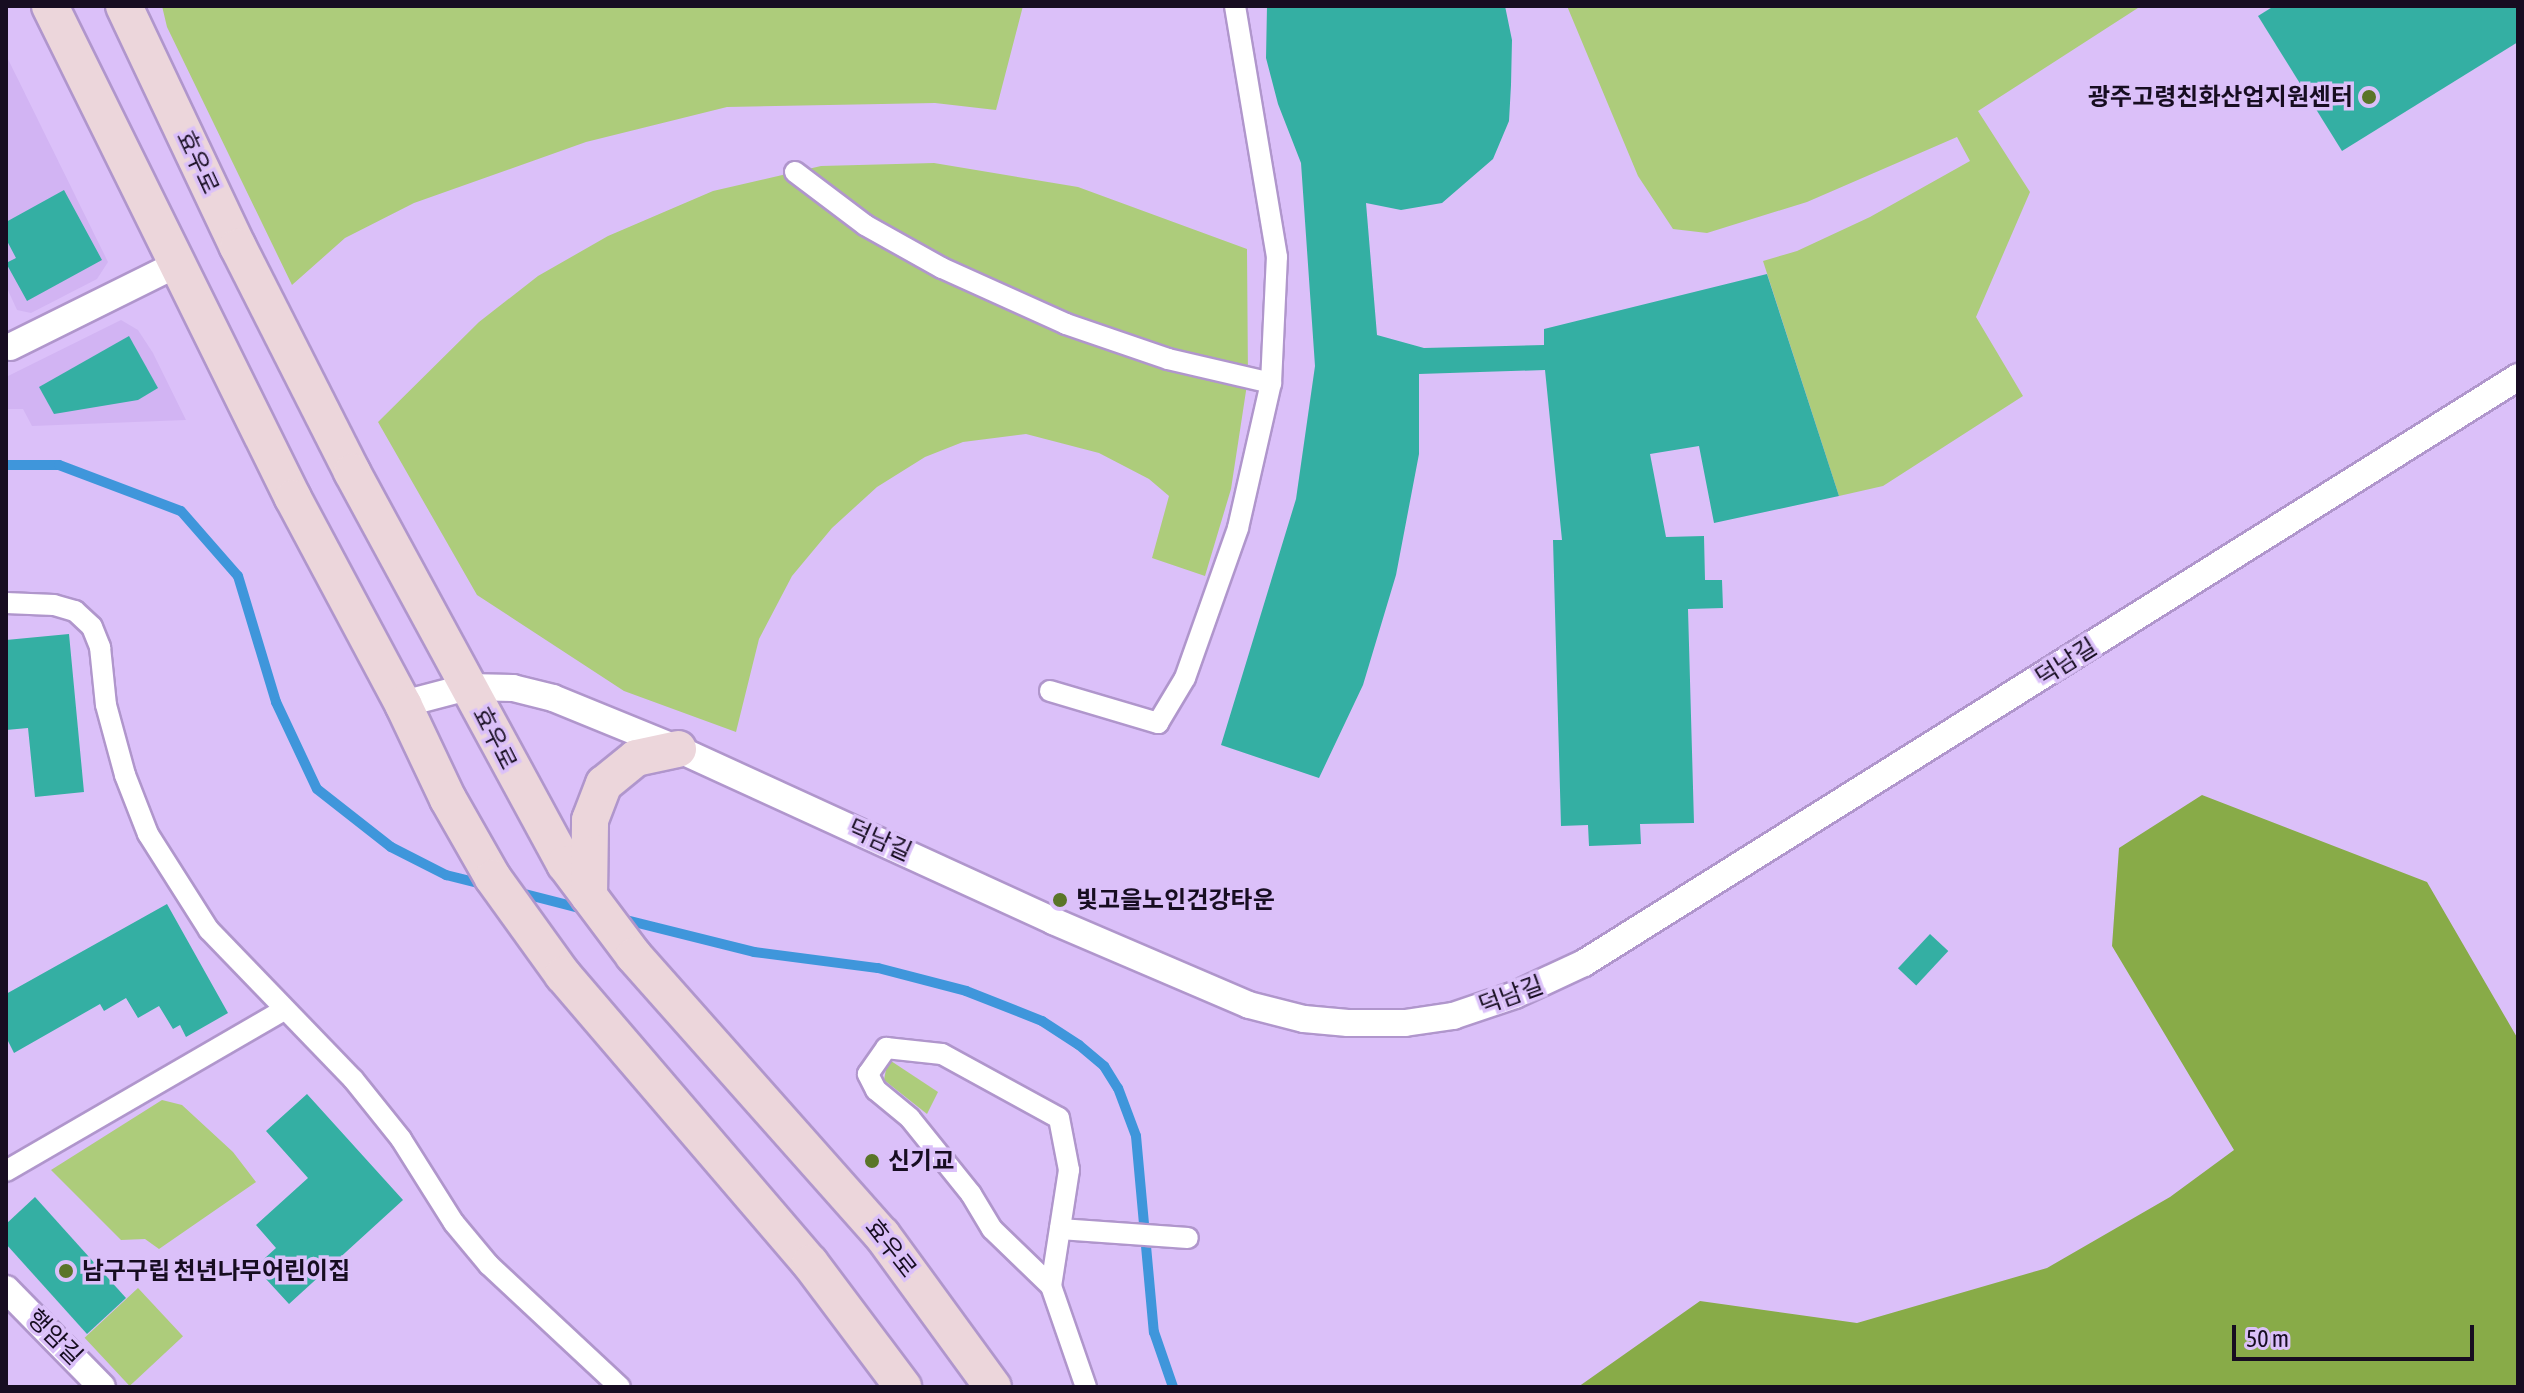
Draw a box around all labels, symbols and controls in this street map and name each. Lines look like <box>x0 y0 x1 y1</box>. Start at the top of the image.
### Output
place label: 광주고령친화산업지원센터 <box>2088 83 2353 111</box>
marker: 광주고령친화산업지원센터 <box>2360 88 2378 106</box>
street label: 효우로 <box>171 126 225 198</box>
street label: 덕남길 <box>2030 632 2102 692</box>
street label: 효우로 <box>467 702 523 774</box>
street label: 덕남길 <box>844 813 916 867</box>
place label: 빛고을노인건강타운 <box>1076 886 1275 914</box>
marker: 빛고을노인건강타운 <box>1051 891 1069 909</box>
street label: 덕남길 <box>1475 970 1547 1020</box>
place label: 신기교 <box>888 1147 954 1175</box>
marker: 신기교 <box>863 1152 881 1170</box>
street label: 효우로 <box>859 1213 923 1283</box>
place label: 남구구립 천년나무어린이집 <box>82 1257 350 1285</box>
marker: 남구구립 천년나무어린이집 <box>57 1262 75 1280</box>
street label: 행암길 <box>21 1303 89 1371</box>
scale bar <box>2236 1309 2478 1359</box>
text: 50 m <box>2246 1325 2289 1352</box>

